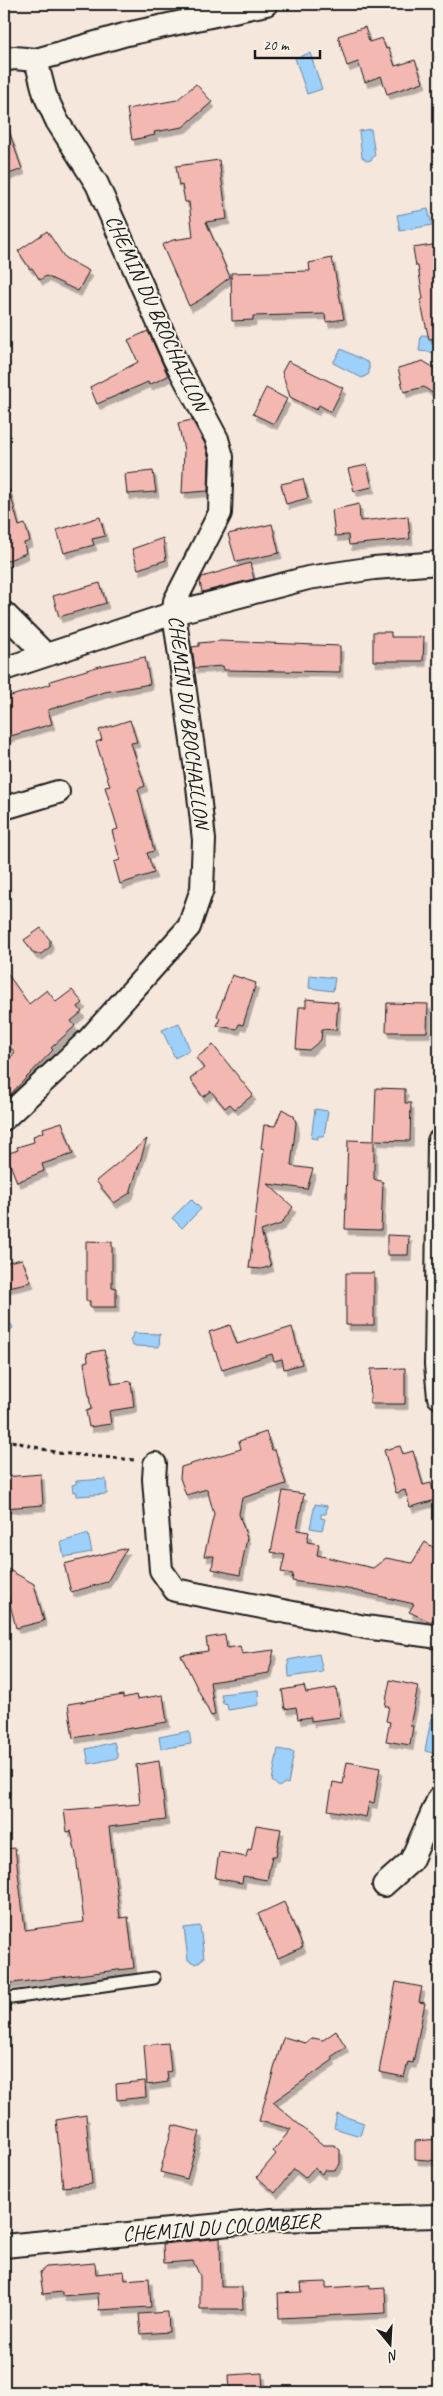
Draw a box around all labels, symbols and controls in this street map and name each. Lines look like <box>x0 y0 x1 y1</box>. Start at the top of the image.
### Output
scale bar <box>255 28 320 60</box>
text: 20 m <box>263 36 290 55</box>
street label: CHEMIN DU BROCHAILLON <box>100 210 215 418</box>
street label: CHEMIN DU BROCHAILLON <box>163 614 215 833</box>
street label: CHEMIN DU COLOMBIER <box>122 2207 323 2247</box>
north arrow <box>366 2318 416 2368</box>
text: N <box>385 2346 401 2366</box>

